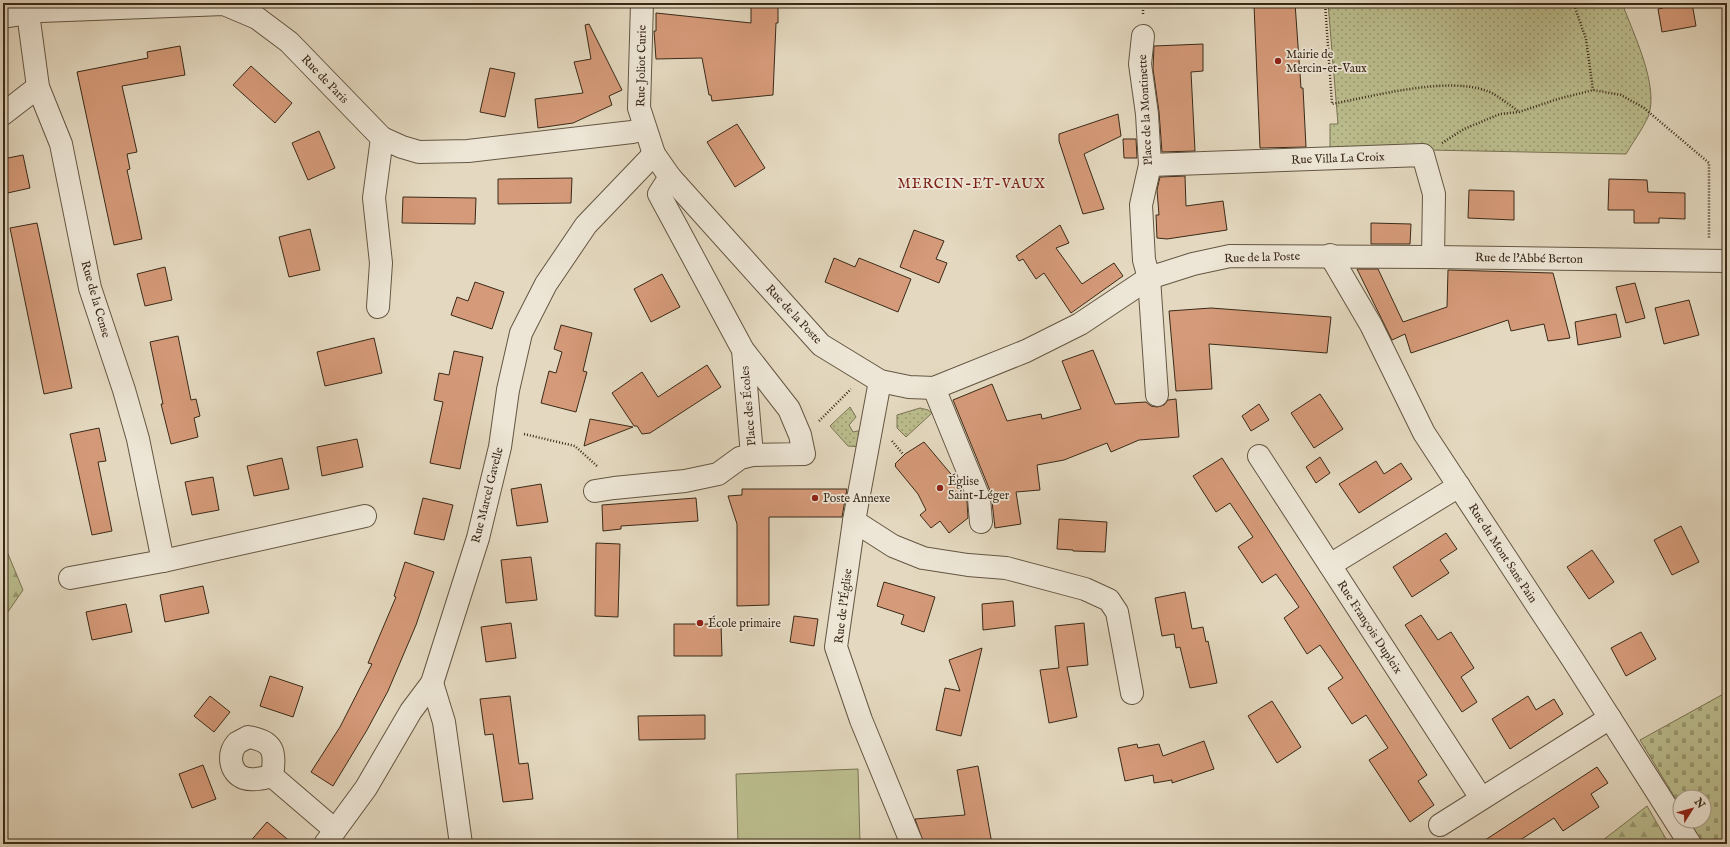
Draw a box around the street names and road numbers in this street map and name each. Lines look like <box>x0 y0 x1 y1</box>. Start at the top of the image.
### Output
street label: Rue Joliot Curie <box>633 24 651 107</box>
street label: Rue de Paris <box>298 52 352 107</box>
street label: Place de la Montinette <box>1135 54 1156 166</box>
street label: Rue Villa La Croix <box>1291 149 1385 168</box>
street label: Rue de la Poste <box>1224 249 1301 266</box>
street label: Rue de l'Abbé Berton <box>1475 250 1584 267</box>
street label: Rue de la Cense <box>77 259 114 340</box>
street label: Rue de la Poste <box>762 281 825 348</box>
street label: Place des Écoles <box>737 365 759 447</box>
street label: Rue Marcel Gavelle <box>468 445 507 545</box>
street label: Rue du Mont Sans Pain <box>1465 501 1541 606</box>
street label: Rue de l'Église <box>830 567 856 644</box>
street label: Rue François Dupleix <box>1333 578 1406 678</box>

